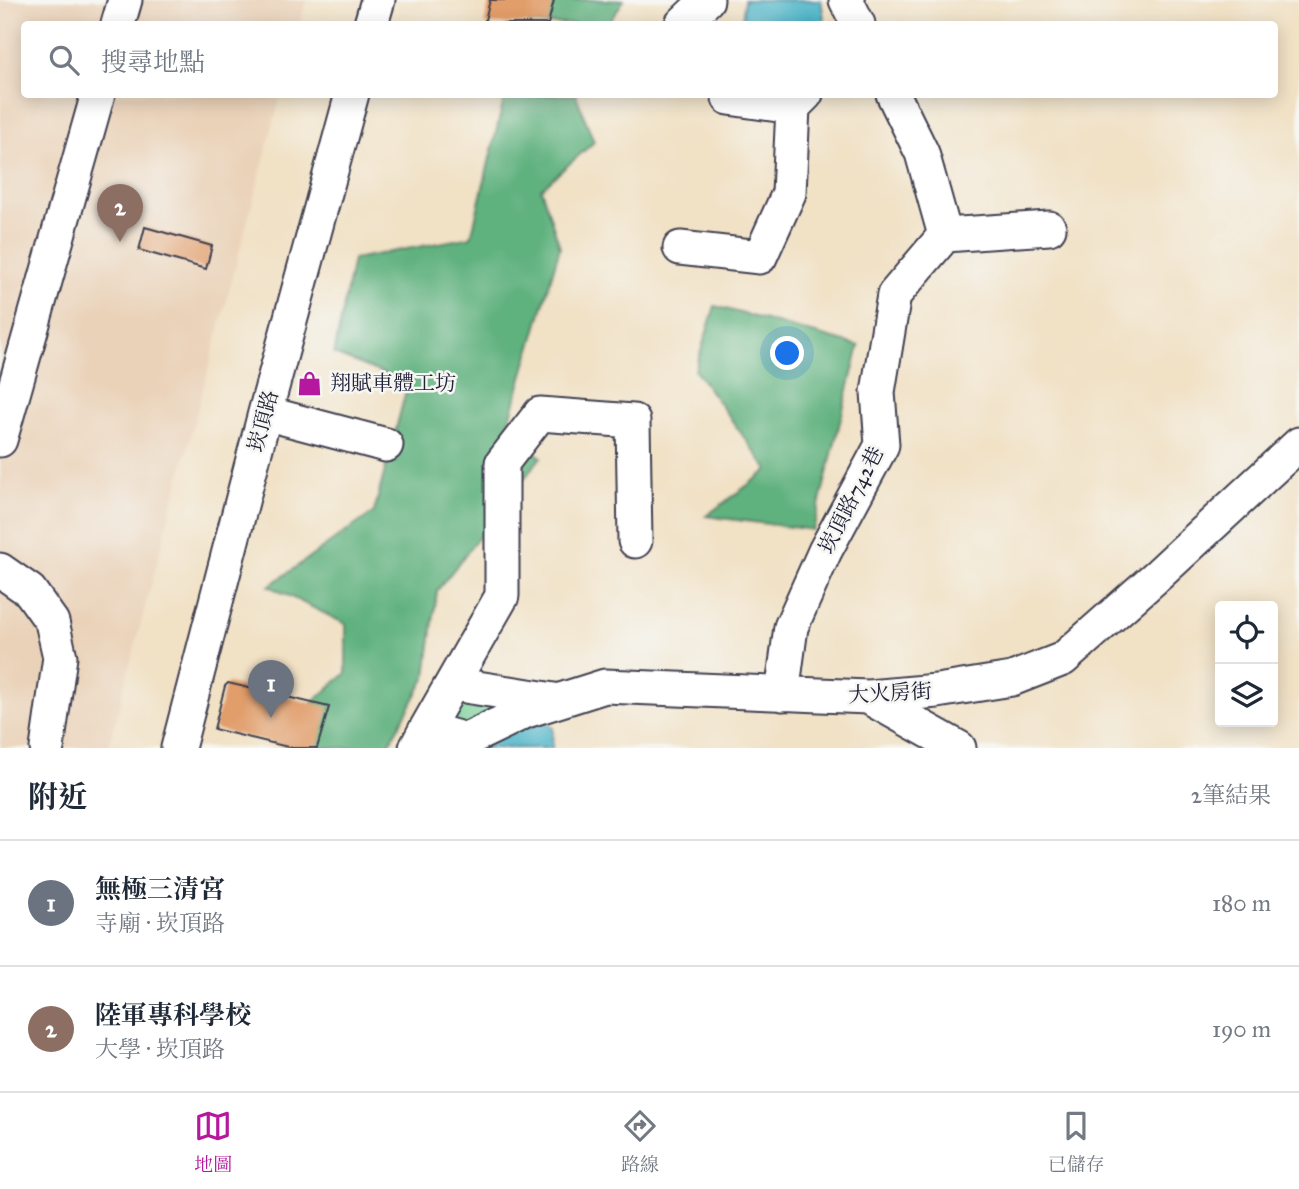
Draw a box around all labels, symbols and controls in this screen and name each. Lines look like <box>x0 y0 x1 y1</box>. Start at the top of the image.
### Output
search box <box>21 21 1278 98</box>
icon: search <box>45 41 83 79</box>
text: 搜尋地點 <box>101 46 205 78</box>
pin: 2 <box>97 184 143 242</box>
your location <box>770 336 804 370</box>
shop icon: 翔賦車體工坊 <box>296 369 324 397</box>
place label: 翔賦車體工坊 <box>330 370 456 396</box>
street label: 崁頂路 <box>242 387 284 455</box>
street label: 崁頂路742巷 <box>813 442 889 558</box>
map controls <box>1215 601 1278 727</box>
button: locate <box>1215 601 1278 664</box>
pin: 1 <box>248 660 294 718</box>
button: layers <box>1215 664 1278 727</box>
street label: 大火房街 <box>847 678 933 708</box>
text: 附近 <box>28 779 88 815</box>
text: 2筆結果 <box>1191 781 1271 809</box>
text: 無極三清宮 <box>95 873 225 905</box>
text: 1 <box>46 889 56 917</box>
text: 180 m <box>1212 889 1271 917</box>
text: 寺廟 · 崁頂路 <box>95 909 225 937</box>
text: 陸軍專科學校 <box>95 999 251 1031</box>
text: 2 <box>45 1015 57 1043</box>
text: 190 m <box>1212 1015 1271 1043</box>
text: 大學 · 崁頂路 <box>95 1035 225 1063</box>
tab: 地圖 <box>194 1107 232 1176</box>
tab: 路線 <box>621 1107 659 1176</box>
tab: 已儲存 <box>1048 1107 1105 1176</box>

